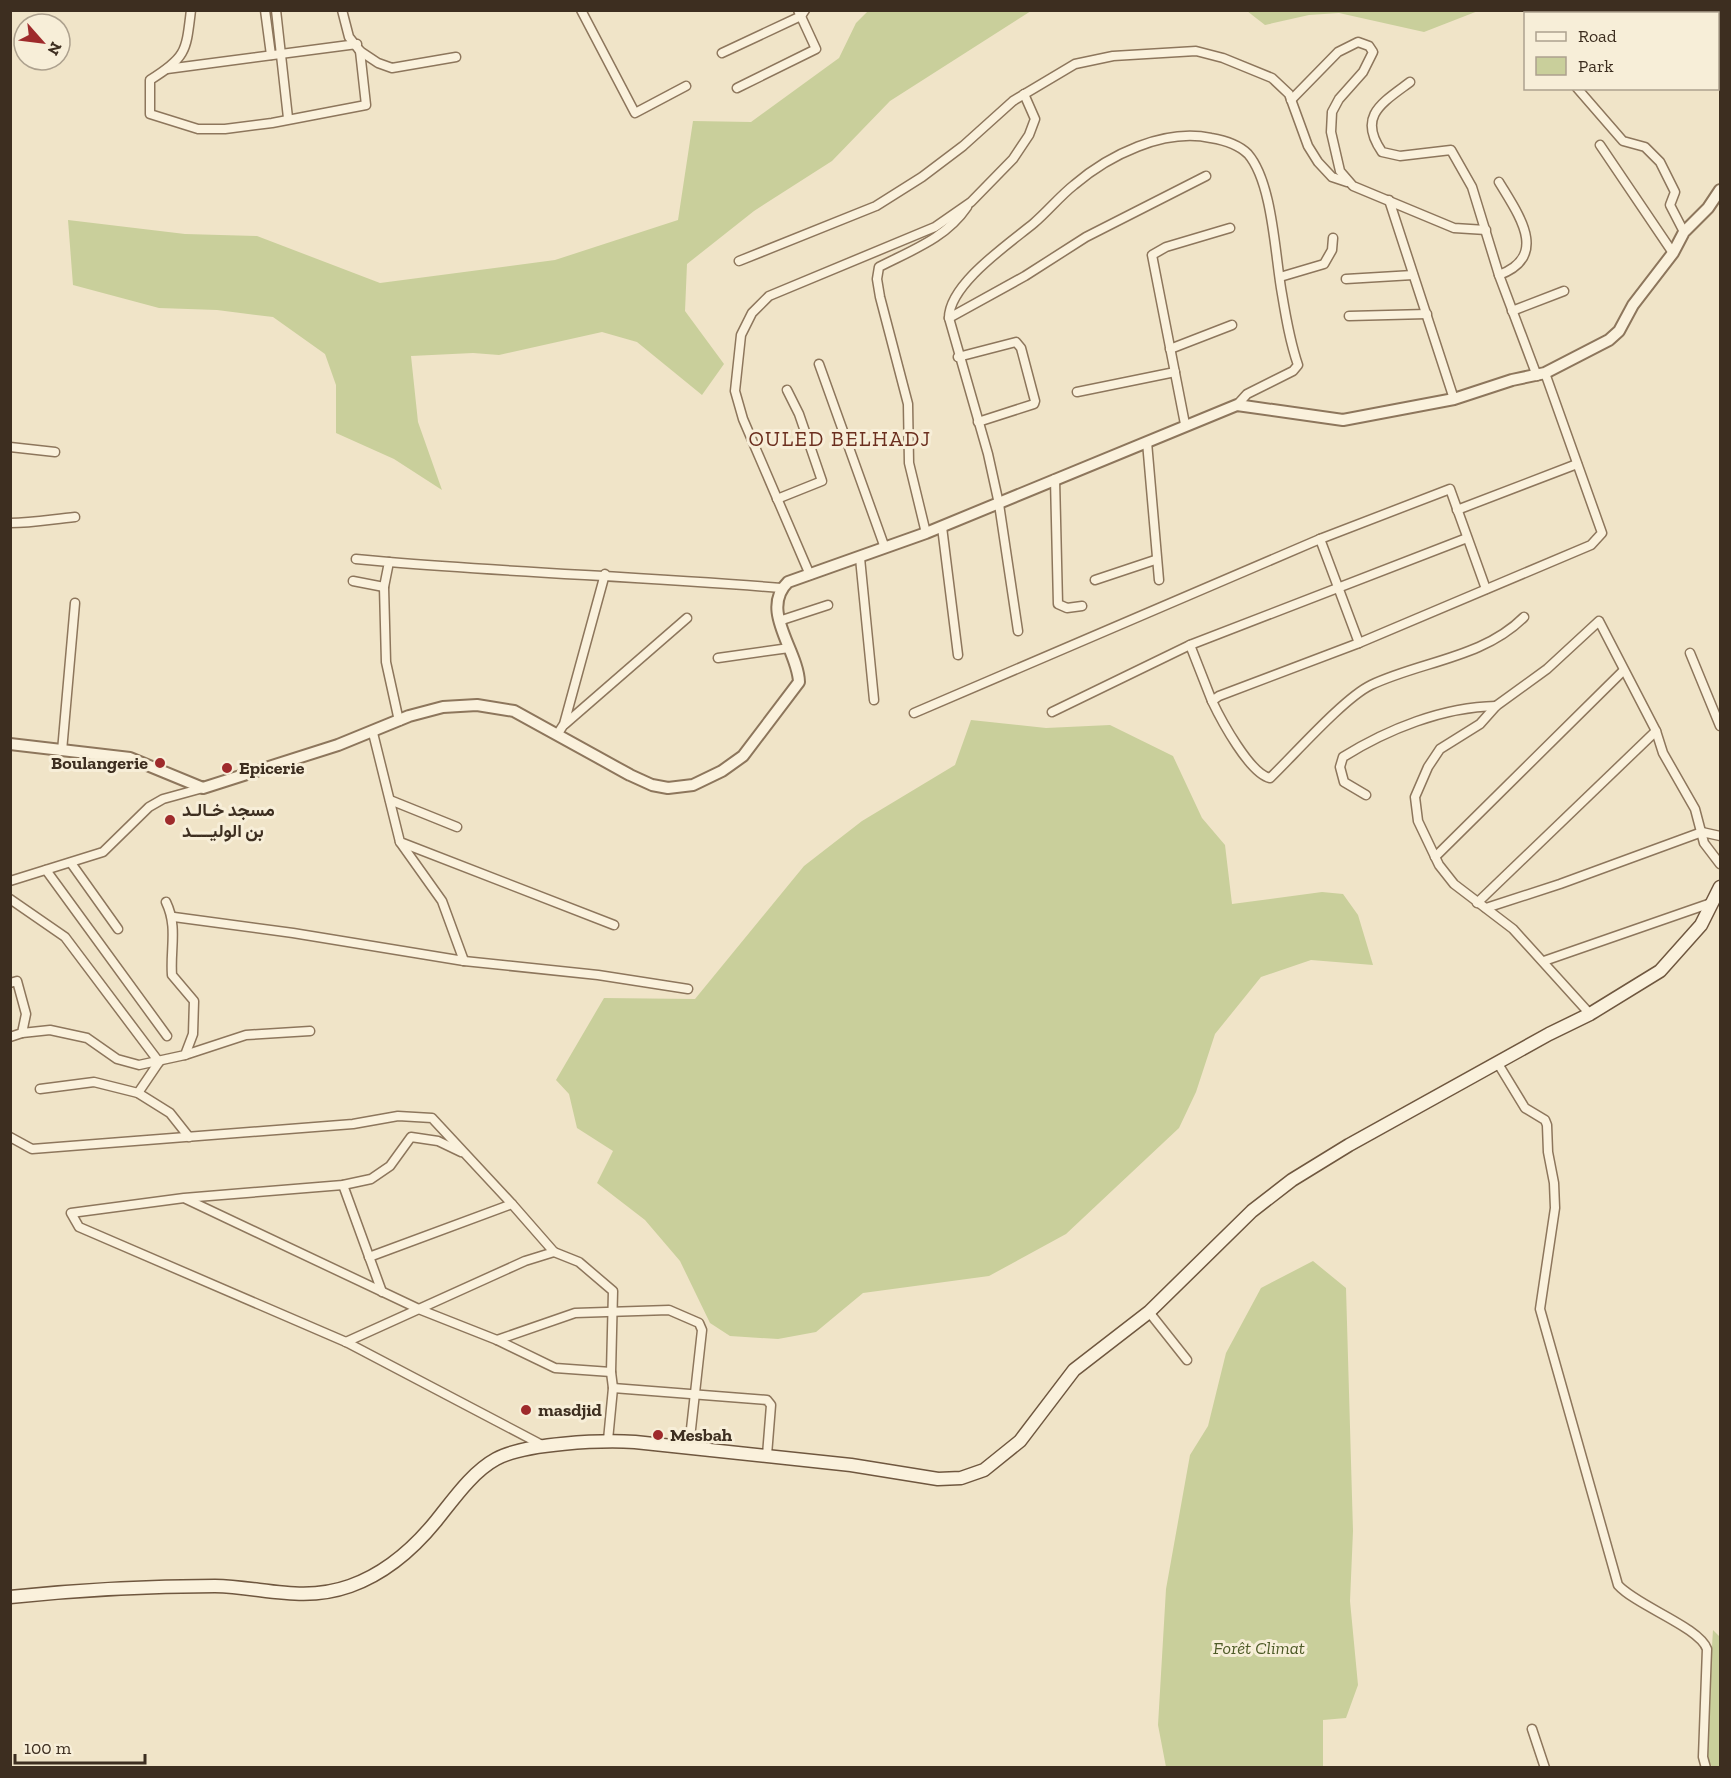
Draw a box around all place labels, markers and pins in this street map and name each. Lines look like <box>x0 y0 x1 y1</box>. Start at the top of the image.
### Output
place label: Boulangerie <box>51 752 148 774</box>
marker: Boulangerie <box>153 756 167 770</box>
place label: Epicerie <box>239 757 305 779</box>
marker: Epicerie <box>220 761 234 775</box>
place label: مسجد خـالـد بن الوليــــد <box>182 799 275 842</box>
marker: مسجد خـالـد بن الوليــــد <box>163 813 177 827</box>
place label: masdjid <box>538 1399 603 1421</box>
marker: masdjid <box>519 1403 533 1417</box>
place label: Mesbah <box>670 1424 733 1446</box>
marker: Mesbah <box>651 1428 665 1442</box>

